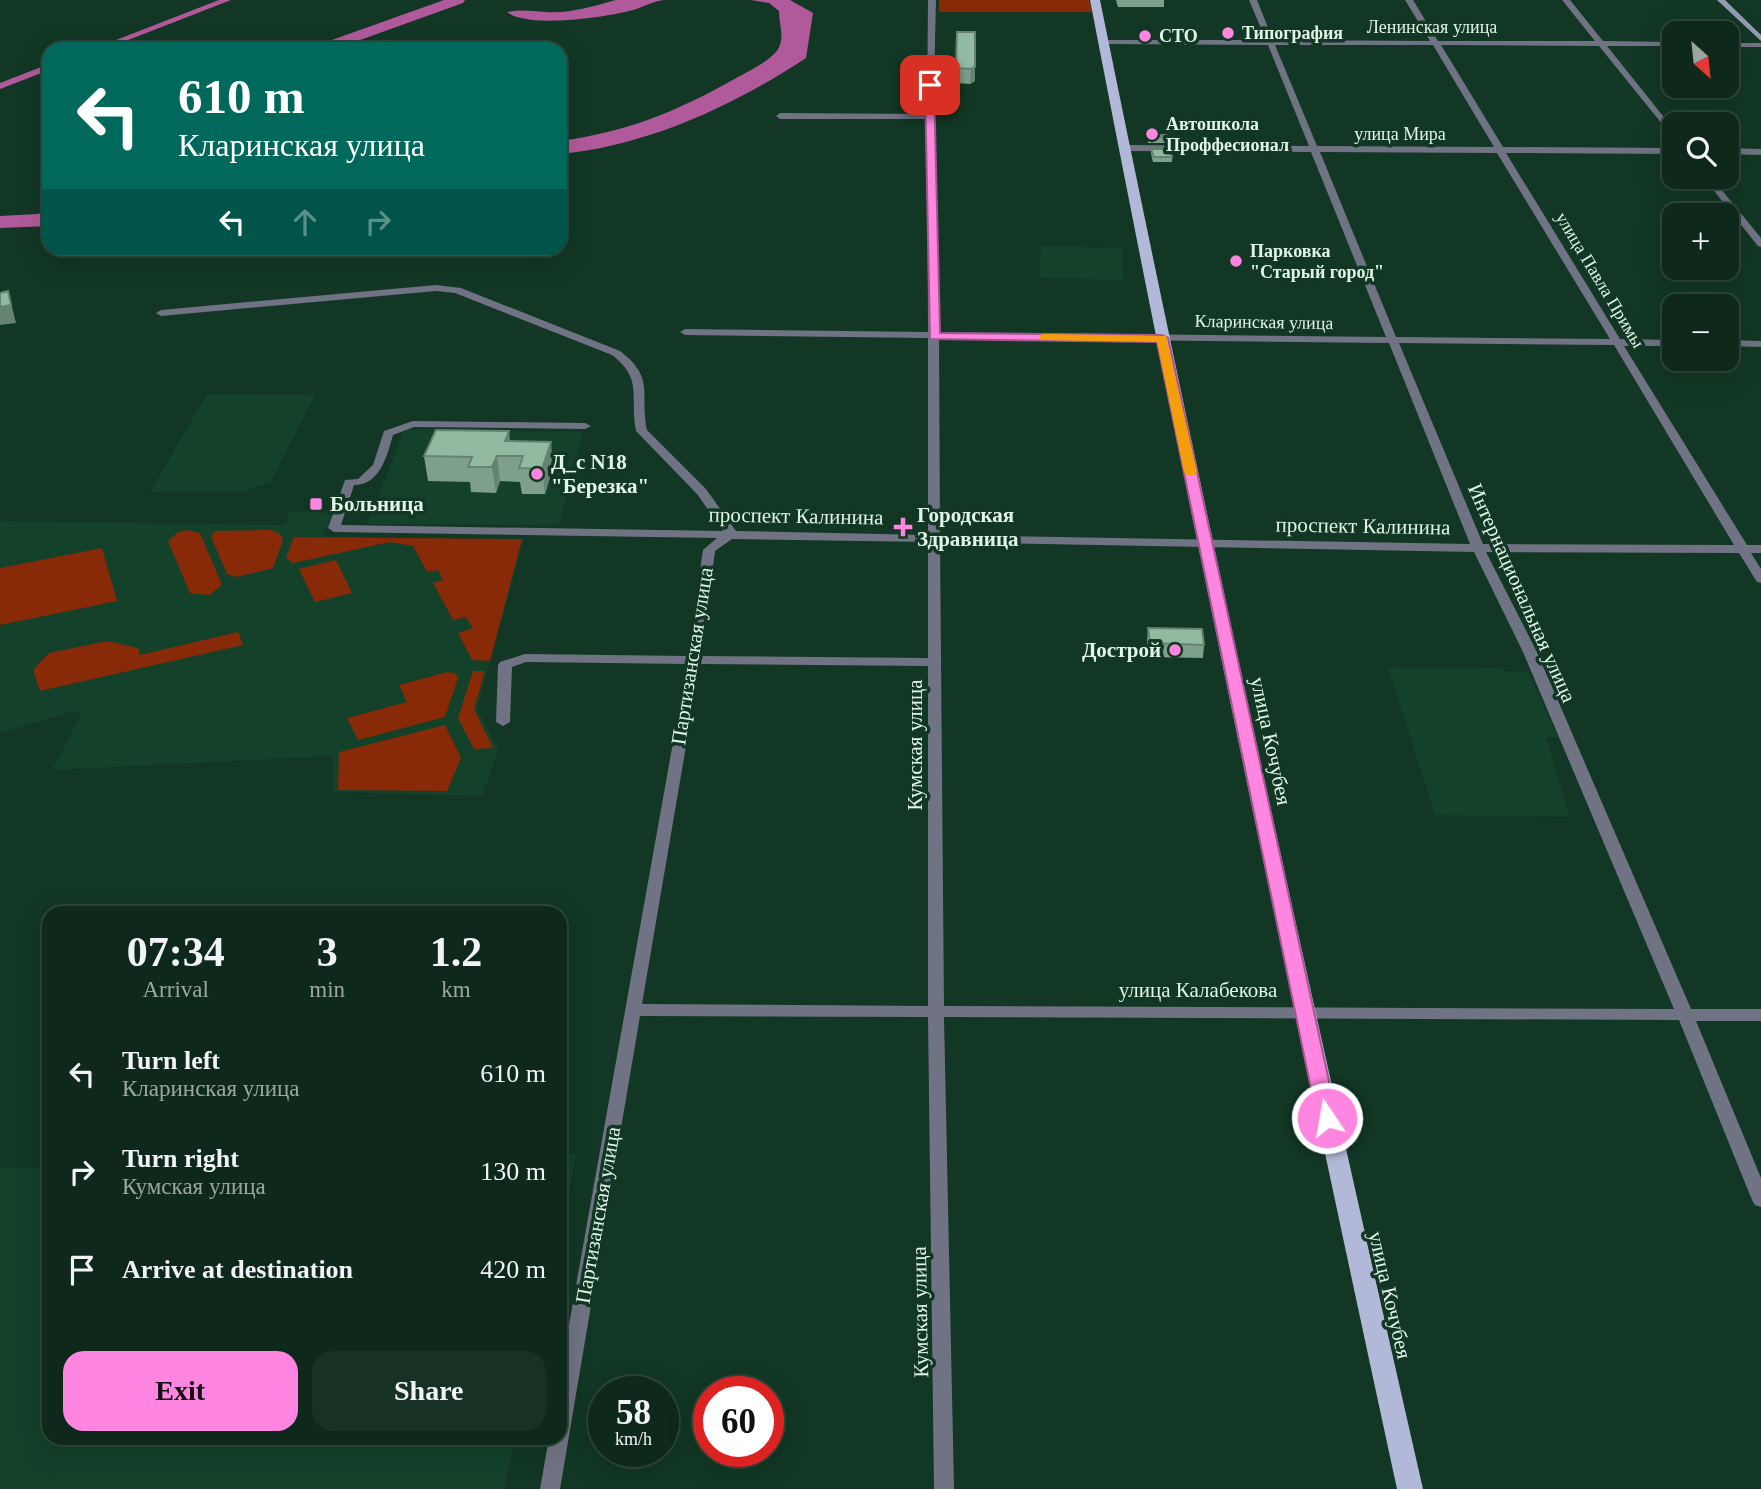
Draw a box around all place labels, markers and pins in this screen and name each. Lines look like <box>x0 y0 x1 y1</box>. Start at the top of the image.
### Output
place label: Типография <box>1242 23 1343 43</box>
marker: Типография <box>1220 25 1236 41</box>
place label: СТО <box>1159 26 1198 46</box>
marker: СТО <box>1137 28 1153 44</box>
pin <box>900 55 960 115</box>
place label: Автошкола Проффесионал <box>1166 114 1289 155</box>
marker: Автошкола Проффесионал <box>1144 126 1160 142</box>
place label: Парковка "Старый город" <box>1250 241 1384 282</box>
marker: Парковка "Старый город" <box>1228 253 1244 269</box>
place label: Д_с N18 "Березка" <box>551 450 649 498</box>
marker: Д_с N18 "Березка" <box>529 466 545 482</box>
place label: Больница <box>330 492 424 516</box>
marker: Больница <box>308 496 324 512</box>
place label: Городская Здравница <box>917 503 1019 551</box>
marker: Городская Здравница <box>895 519 911 535</box>
place label: Дострой <box>1082 638 1161 662</box>
marker: Дострой <box>1167 642 1183 658</box>

